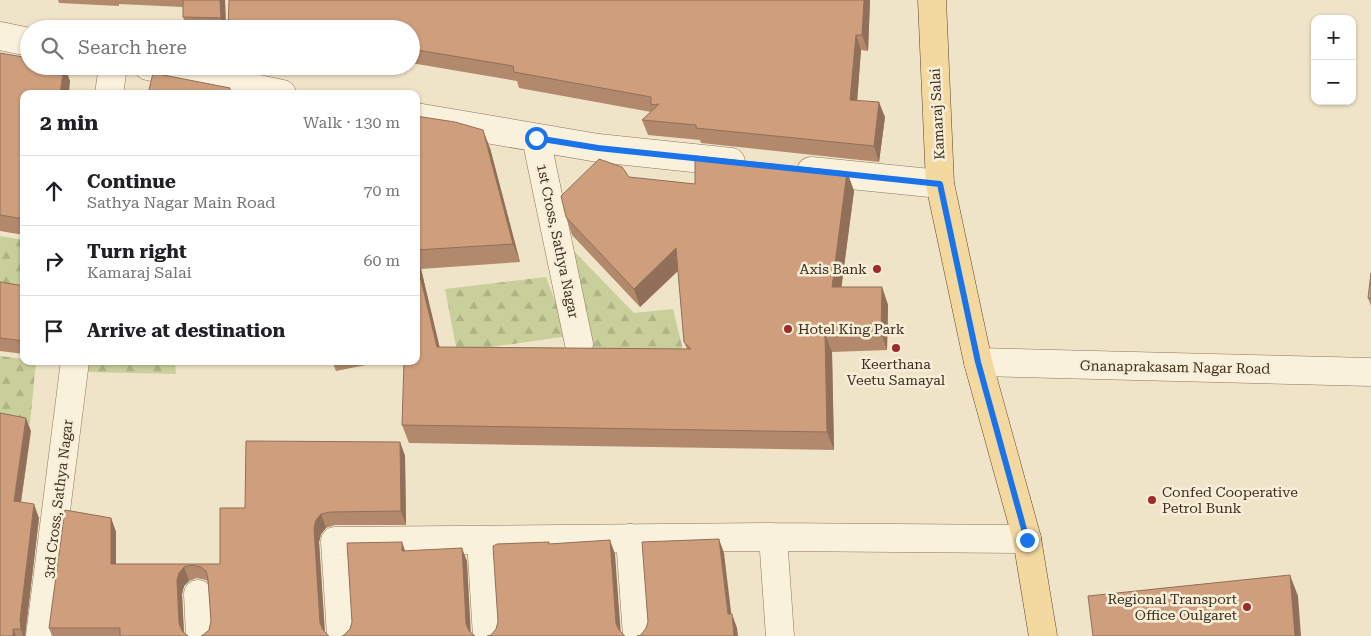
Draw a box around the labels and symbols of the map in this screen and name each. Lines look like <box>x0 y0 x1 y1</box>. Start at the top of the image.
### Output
street label: Kamaraj Salai <box>927 67 947 160</box>
route start <box>525 127 548 150</box>
street label: 1st Cross, Sathya Nagar <box>534 162 582 320</box>
place label: Axis Bank <box>799 261 867 277</box>
marker: Axis Bank <box>871 263 883 275</box>
place label: Hotel King Park <box>798 321 905 337</box>
marker: Hotel King Park <box>782 323 794 335</box>
marker: Keerthana Veetu Samayal <box>890 342 902 354</box>
place label: Keerthana Veetu Samayal <box>847 356 946 388</box>
street label: Gnanaprakasam Nagar Road <box>1080 357 1270 377</box>
street label: 3rd Cross, Sathya Nagar <box>40 418 76 579</box>
place label: Confed Cooperative Petrol Bunk <box>1162 484 1298 516</box>
marker: Confed Cooperative Petrol Bunk <box>1146 494 1158 506</box>
route end <box>1016 529 1039 552</box>
place label: Regional Transport Office Oulgaret <box>1107 591 1237 623</box>
marker: Regional Transport Office Oulgaret <box>1241 601 1253 613</box>

